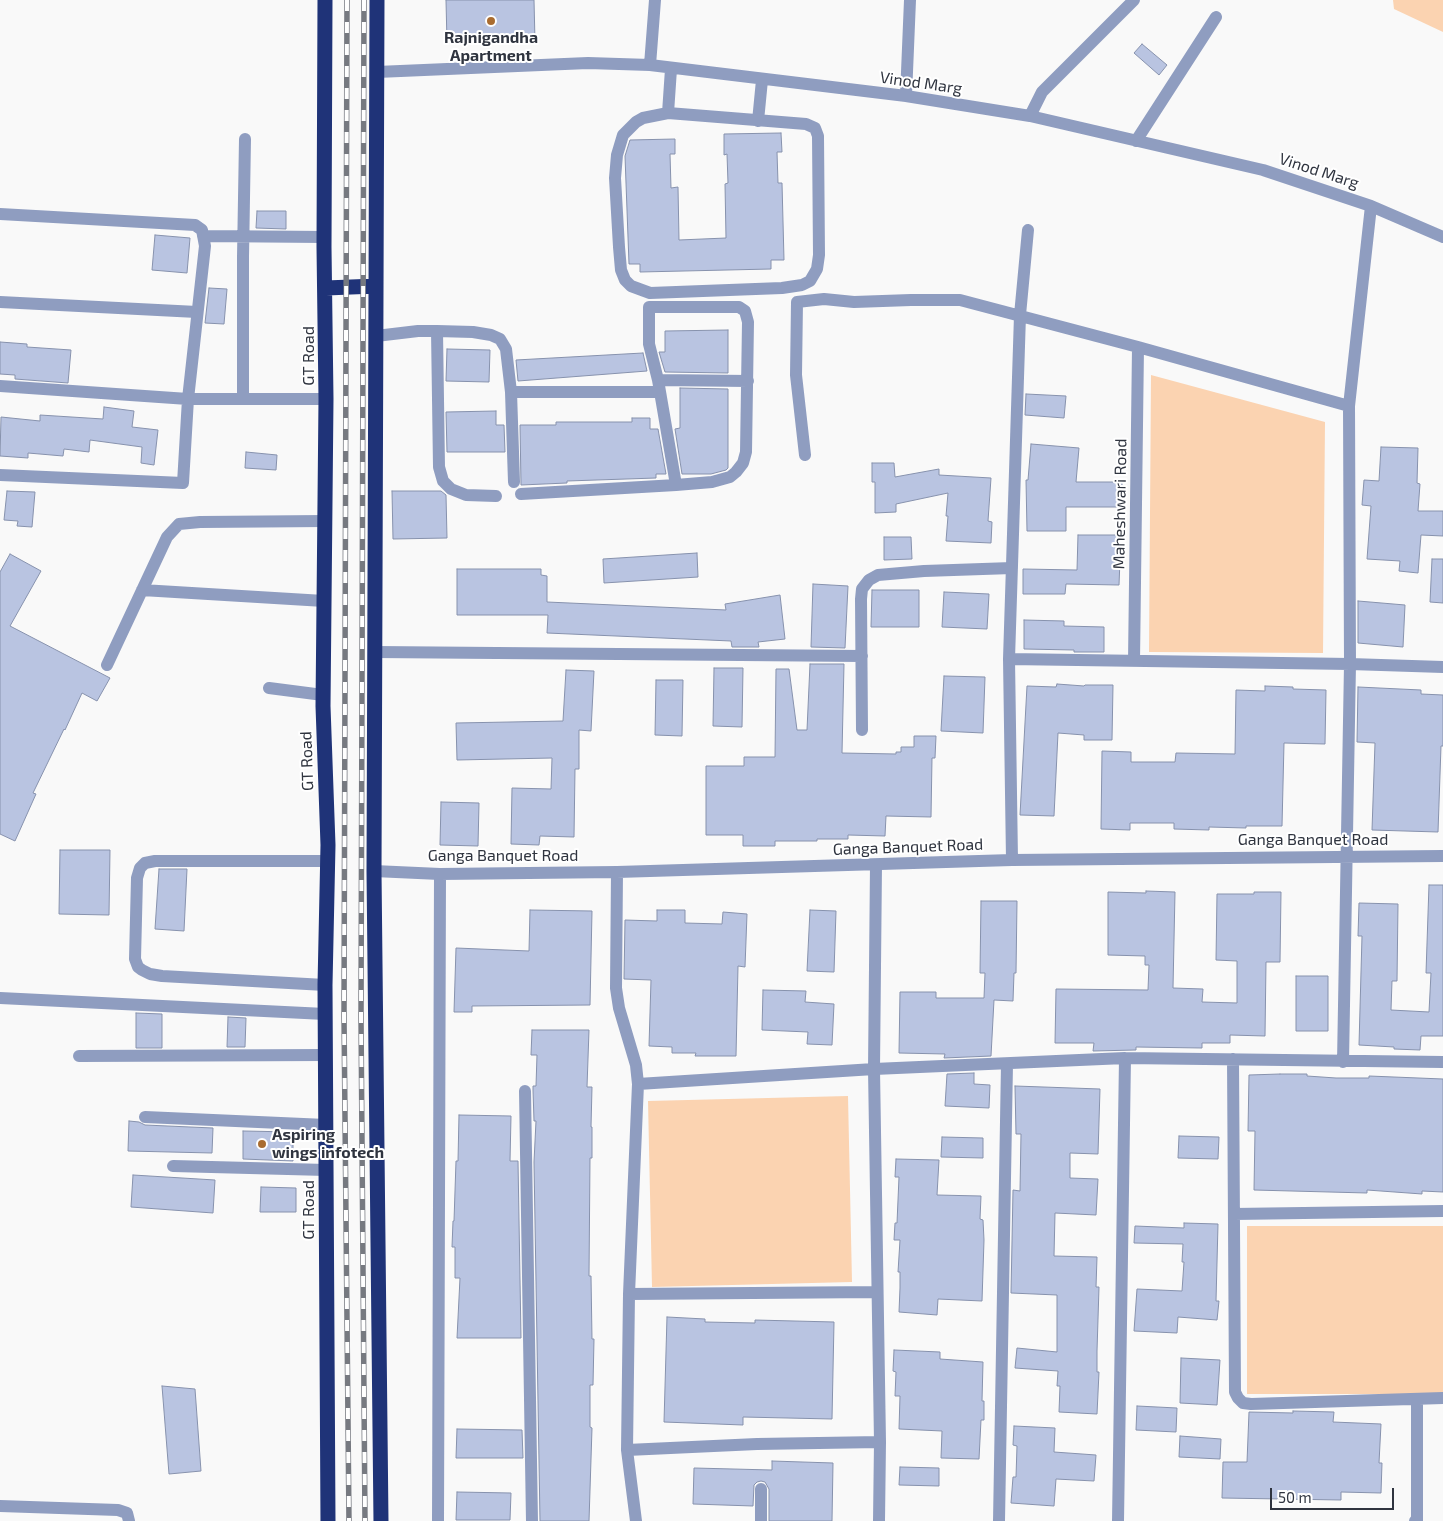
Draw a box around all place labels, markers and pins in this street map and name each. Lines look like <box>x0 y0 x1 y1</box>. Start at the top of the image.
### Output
marker: Rajnigandha Apartment <box>485 15 497 27</box>
place label: Rajnigandha Apartment <box>444 28 538 66</box>
place label: Aspiring wings infotech <box>272 1125 384 1163</box>
marker: Aspiring wings infotech <box>256 1138 268 1150</box>

